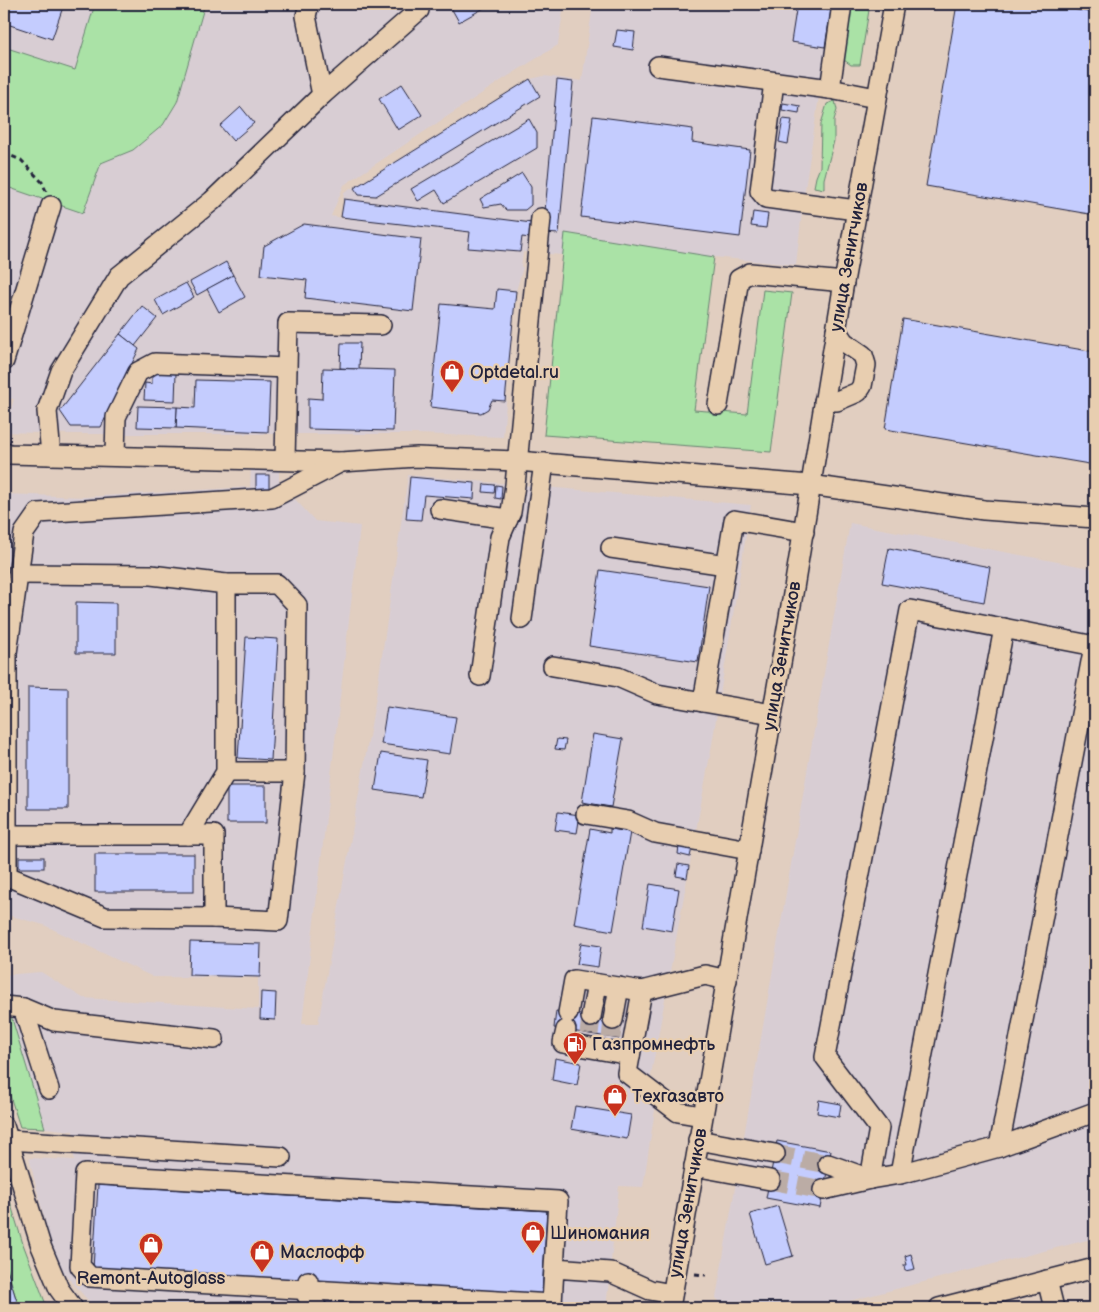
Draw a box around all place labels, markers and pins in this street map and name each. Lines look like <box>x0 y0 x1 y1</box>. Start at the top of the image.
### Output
shop icon: Optdetal.ru <box>439 359 465 393</box>
place label: Optdetal.ru <box>470 362 559 383</box>
fuel station icon: Газпромнефть <box>562 1031 588 1065</box>
place label: Газпромнефть <box>592 1034 715 1055</box>
shop icon: Техгазавто <box>602 1083 628 1117</box>
place label: Техгазавто <box>632 1086 724 1107</box>
shop icon: Шиномания <box>520 1220 546 1254</box>
place label: Шиномания <box>550 1223 650 1244</box>
shop icon: Remont-Autoglass <box>138 1232 164 1266</box>
shop icon: Маслофф <box>249 1239 275 1273</box>
place label: Маслофф <box>280 1242 364 1263</box>
place label: Remont-Autoglass <box>76 1268 226 1289</box>

